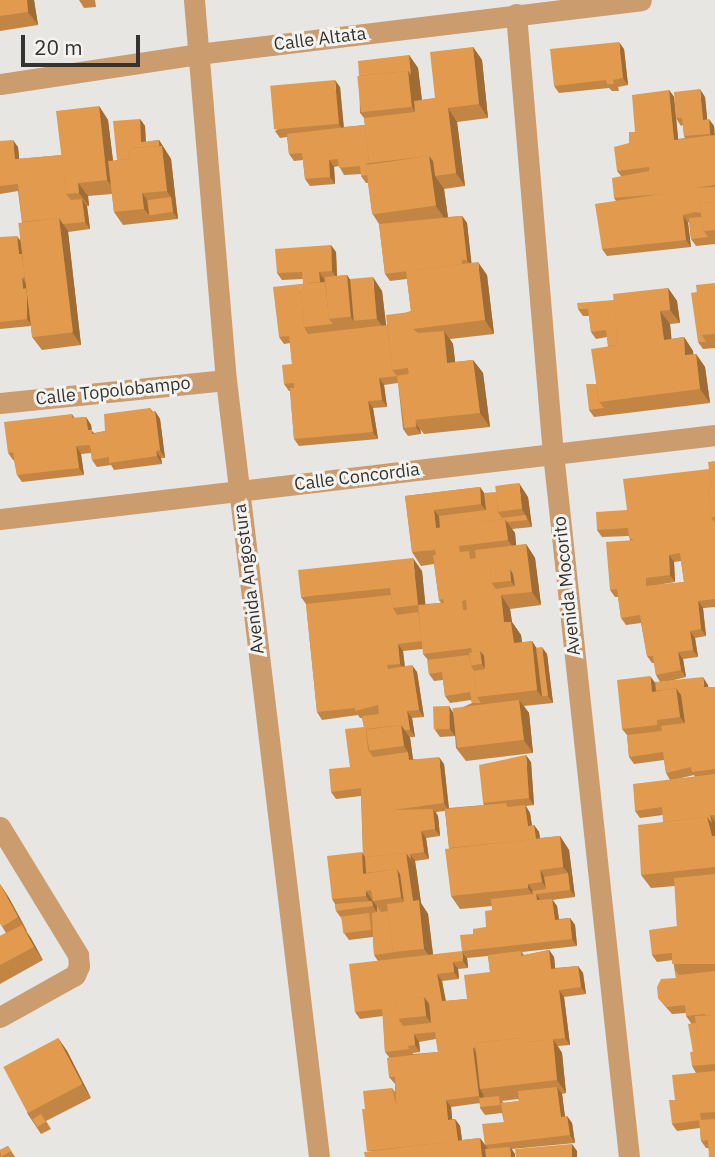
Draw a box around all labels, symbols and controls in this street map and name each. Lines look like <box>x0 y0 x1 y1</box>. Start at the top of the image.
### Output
scale bar <box>24 21 144 65</box>
street label: Calle Altata <box>273 23 367 55</box>
text: 20 m <box>34 33 83 61</box>
street label: Calle Topolobampo <box>34 372 192 410</box>
street label: Calle Concordia <box>293 459 421 495</box>
street label: Avenida Angostura <box>229 503 269 655</box>
street label: Avenida Mocorito <box>549 515 585 657</box>

